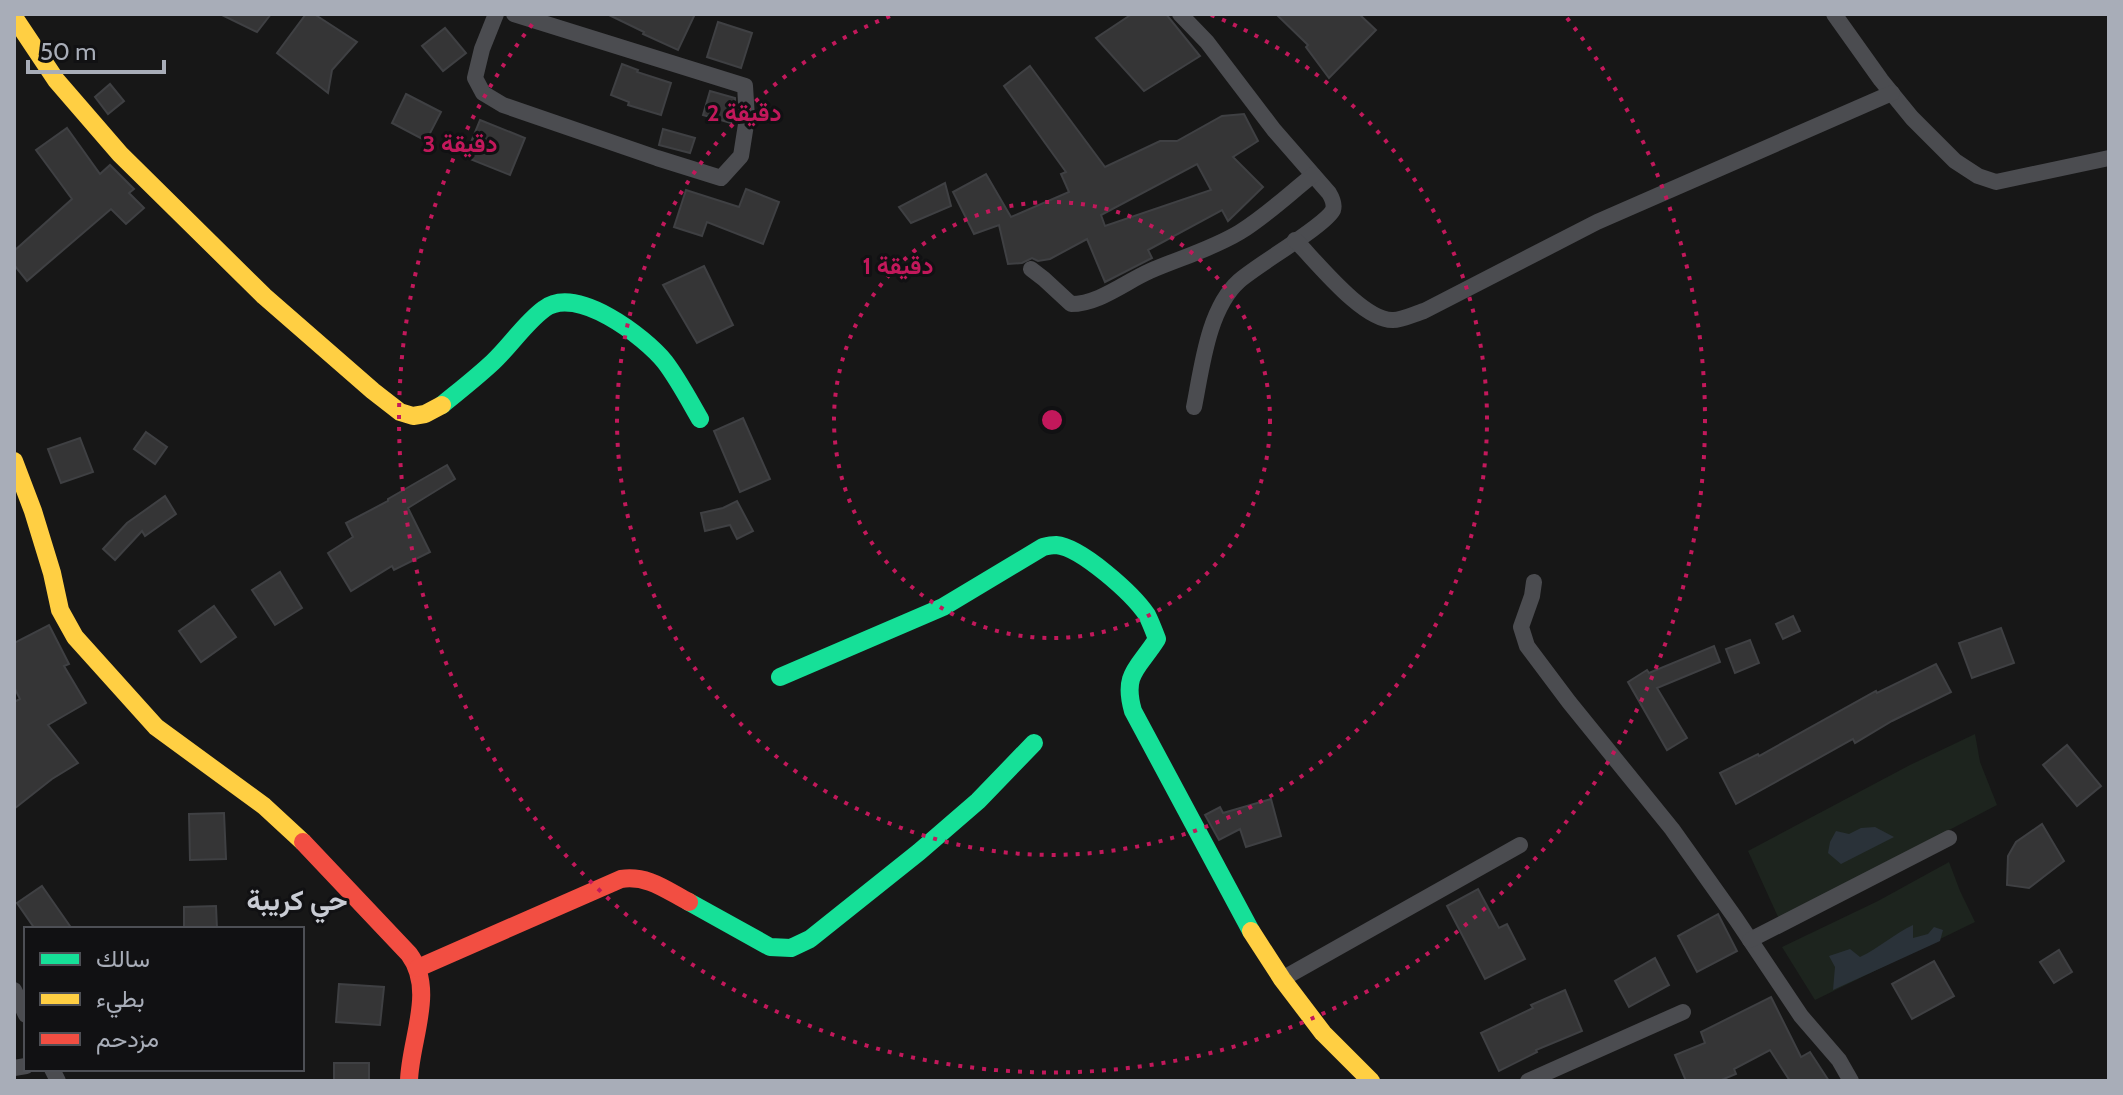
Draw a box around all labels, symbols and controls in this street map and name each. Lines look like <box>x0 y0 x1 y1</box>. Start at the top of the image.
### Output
scale bar <box>28 24 164 74</box>
text: 50 m <box>40 37 96 66</box>
text: 2 دقيقة <box>707 98 781 127</box>
text: 3 دقيقة <box>423 129 497 158</box>
text: 1 دقيقة <box>863 251 933 280</box>
centre of rings <box>1038 406 1066 434</box>
district label: حي كريبة <box>246 883 348 924</box>
legend <box>24 927 304 1071</box>
text: سالك <box>96 944 150 973</box>
text: بطيء <box>96 984 145 1018</box>
text: مزدحم <box>96 1024 159 1055</box>

